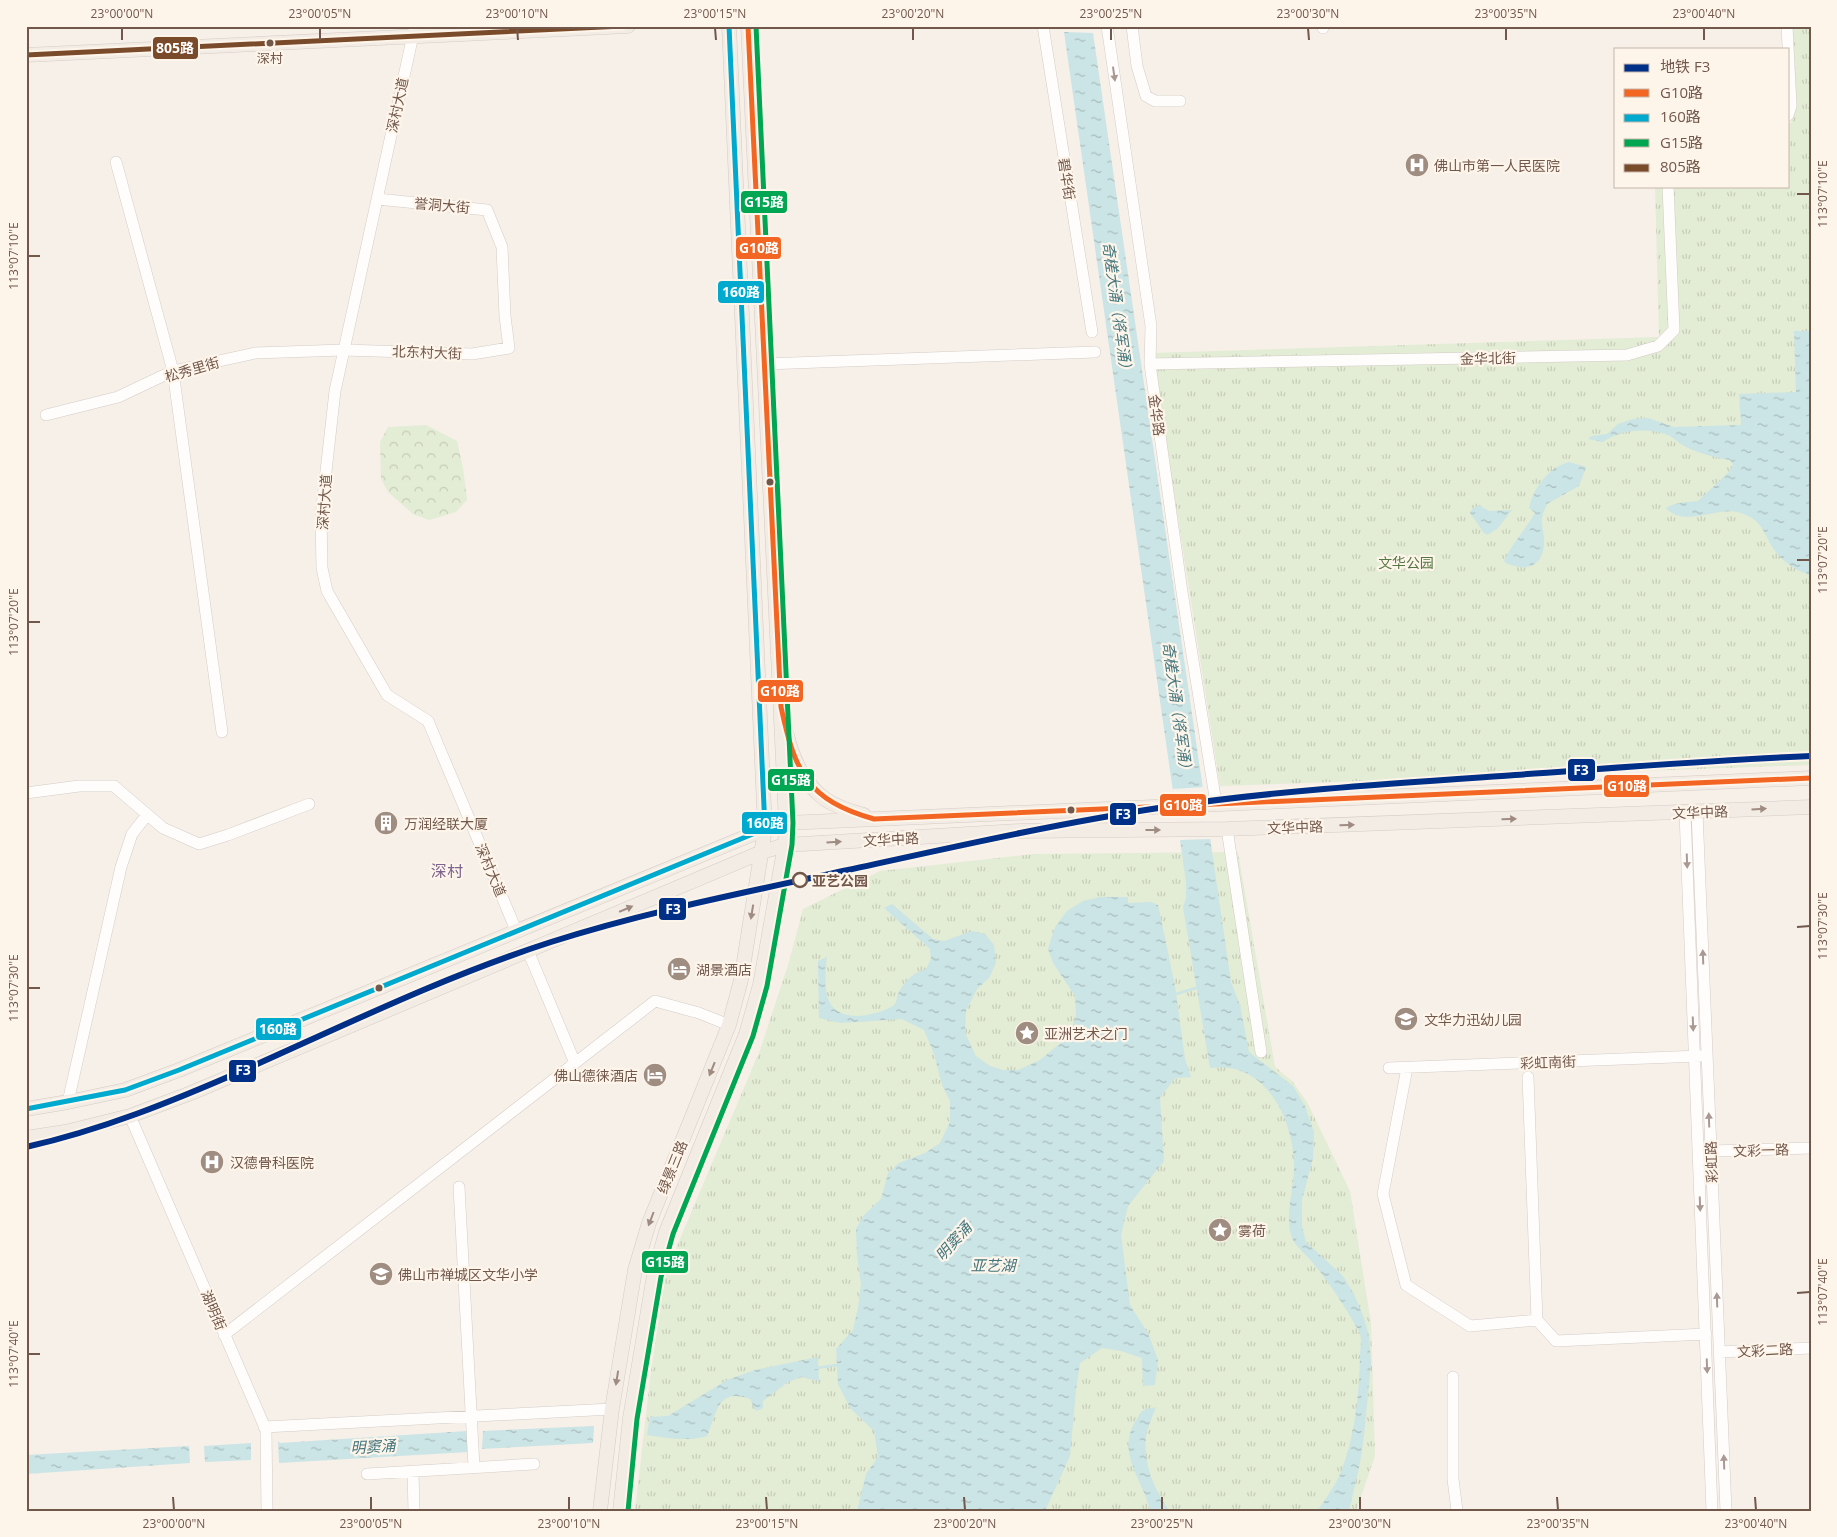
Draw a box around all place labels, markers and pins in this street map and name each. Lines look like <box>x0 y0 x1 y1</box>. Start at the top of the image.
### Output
marker: 深村 <box>265 38 275 48</box>
place label: 深村 <box>257 49 283 67</box>
hospital icon: 佛山市第一人民医院 <box>1404 152 1430 178</box>
place label: 佛山市第一人民医院 <box>1434 156 1560 175</box>
unlabelled marker <box>765 477 775 487</box>
unlabelled marker <box>1066 805 1076 815</box>
building icon: 万润经联大厦 <box>373 810 399 836</box>
place label: 万润经联大厦 <box>404 814 488 833</box>
place label: 亚艺公园 <box>812 871 868 890</box>
marker: 亚艺公园 <box>792 872 808 888</box>
hotel icon: 湖景酒店 <box>666 956 692 982</box>
place label: 湖景酒店 <box>696 960 752 979</box>
unlabelled marker <box>374 983 384 993</box>
school or university icon: 文华力迅幼儿园 <box>1393 1006 1419 1032</box>
place label: 文华力迅幼儿园 <box>1424 1010 1522 1029</box>
place icon: 亚洲艺术之门 <box>1014 1020 1040 1046</box>
place label: 亚洲艺术之门 <box>1044 1024 1128 1043</box>
hotel icon: 佛山德徕酒店 <box>642 1062 668 1088</box>
place label: 佛山德徕酒店 <box>554 1066 638 1085</box>
hospital icon: 汉德骨科医院 <box>199 1149 225 1175</box>
place label: 汉德骨科医院 <box>230 1153 314 1172</box>
place icon: 雾荷 <box>1207 1217 1233 1243</box>
place label: 雾荷 <box>1238 1221 1266 1240</box>
school or university icon: 佛山市禅城区文华小学 <box>368 1261 394 1287</box>
place label: 佛山市禅城区文华小学 <box>398 1265 538 1284</box>

